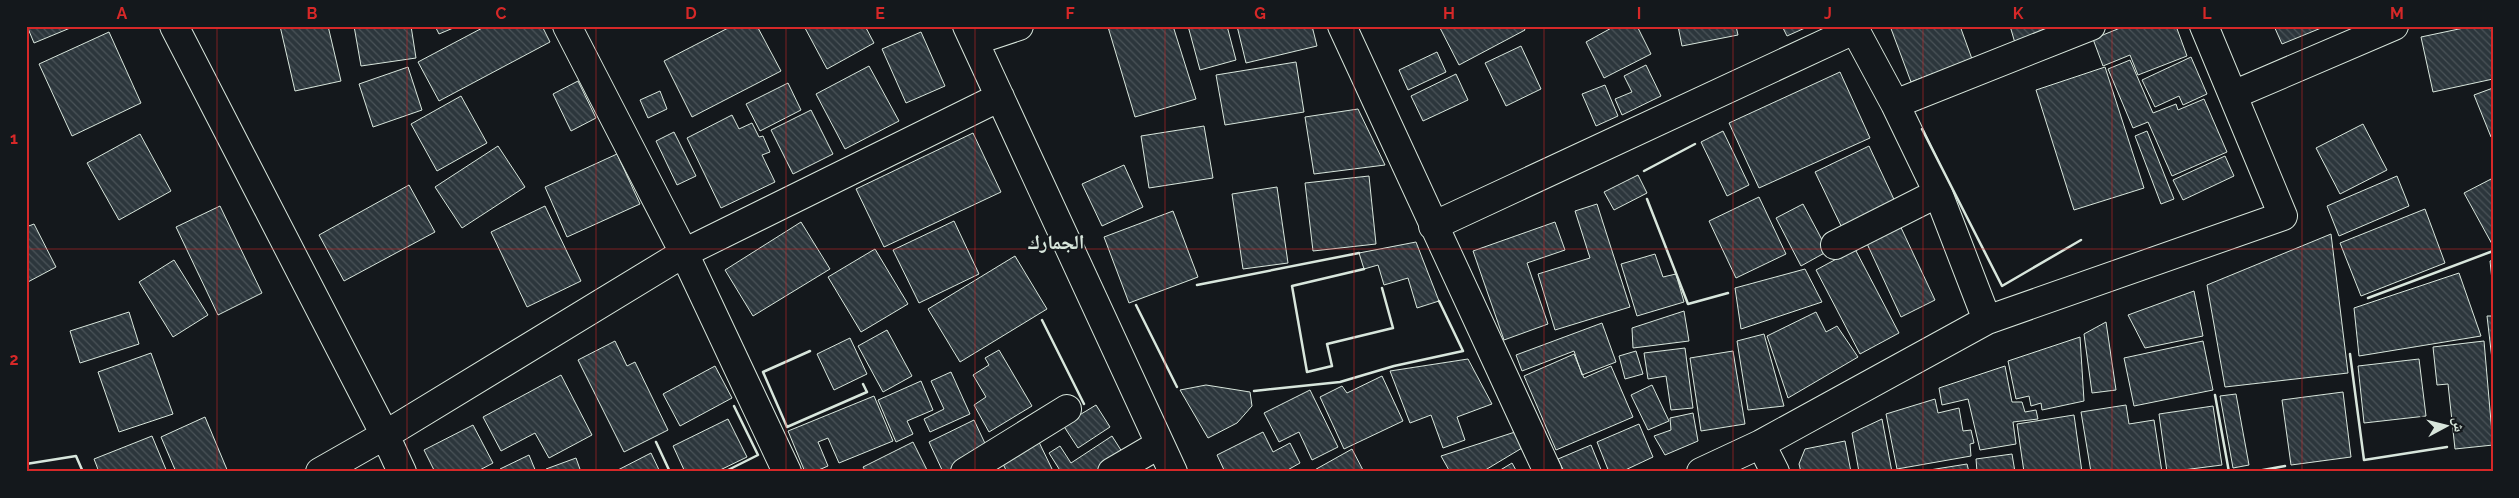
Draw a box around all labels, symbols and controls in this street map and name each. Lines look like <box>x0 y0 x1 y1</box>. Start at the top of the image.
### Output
text: A <box>117 4 128 23</box>
text: B <box>307 4 318 23</box>
text: C <box>496 4 507 23</box>
text: D <box>685 4 697 23</box>
text: E <box>875 4 885 23</box>
text: F <box>1065 4 1075 23</box>
text: G <box>1254 4 1266 23</box>
text: H <box>1443 4 1455 23</box>
text: I <box>1637 4 1641 23</box>
text: J <box>1824 4 1832 23</box>
text: K <box>2013 4 2024 23</box>
text: L <box>2202 4 2212 23</box>
text: M <box>2390 4 2404 23</box>
text: 1 <box>10 129 18 148</box>
district label: الجمارك <box>1027 230 1085 254</box>
text: 2 <box>9 350 19 369</box>
north arrow <box>2422 400 2472 450</box>
text: ش <box>2449 416 2468 433</box>

